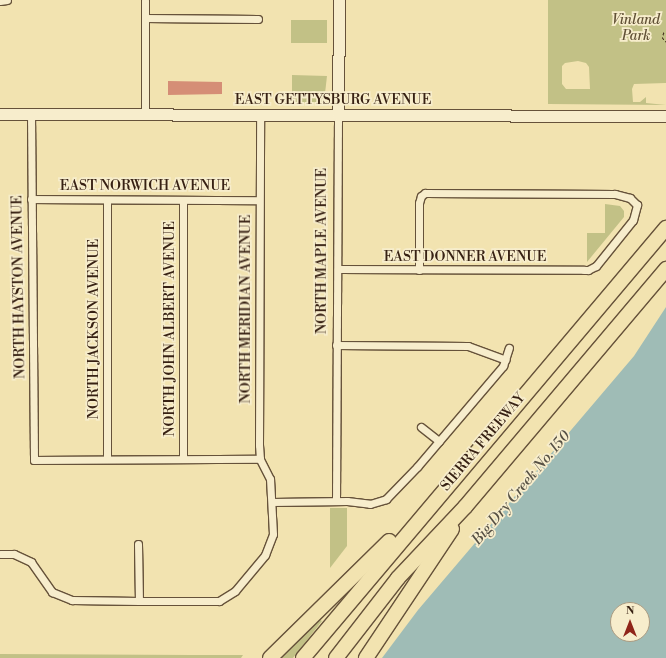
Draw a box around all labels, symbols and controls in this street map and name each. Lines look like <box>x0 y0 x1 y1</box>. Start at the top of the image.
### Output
park label: Vinland Park <box>612 12 660 44</box>
street label: EAST GETTYSBURG AVENUE <box>235 92 431 108</box>
street label: NORTH MAPLE AVENUE <box>314 168 330 334</box>
street label: EAST NORWICH AVENUE <box>60 178 230 194</box>
street label: NORTH HAYSTON AVENUE <box>9 195 29 379</box>
street label: NORTH MERIDIAN AVENUE <box>238 214 254 404</box>
street label: NORTH JOHN ALBERT AVENUE <box>162 221 178 437</box>
street label: NORTH JACKSON AVENUE <box>86 239 102 419</box>
street label: EAST DONNER AVENUE <box>384 249 546 265</box>
street label: SIERRA FREEWAY <box>437 390 529 494</box>
water label: Big Dry Creek No. 150 <box>468 427 574 549</box>
north arrow <box>610 602 650 642</box>
text: N <box>626 604 634 618</box>

